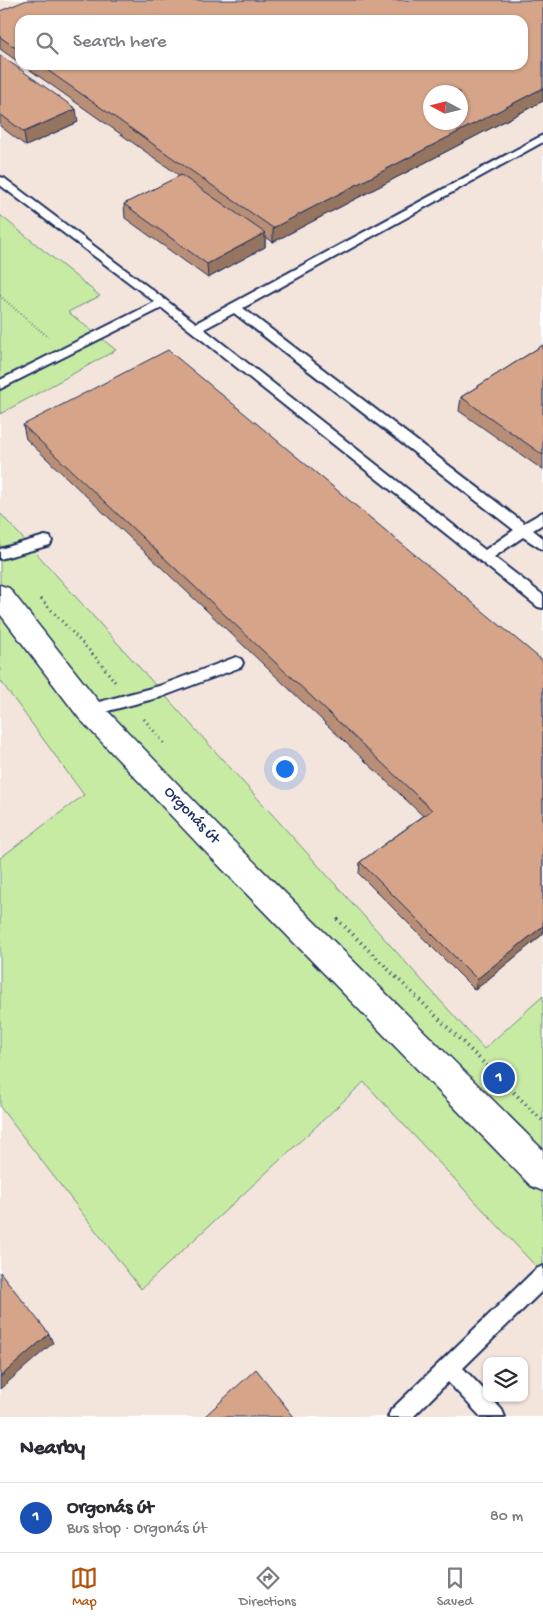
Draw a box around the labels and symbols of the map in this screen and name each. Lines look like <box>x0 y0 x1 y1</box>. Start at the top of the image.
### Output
north arrow <box>423 85 468 130</box>
your location <box>272 756 298 782</box>
street label: Orgonás út <box>159 783 224 850</box>
pin: 1 <box>483 1059 515 1097</box>

